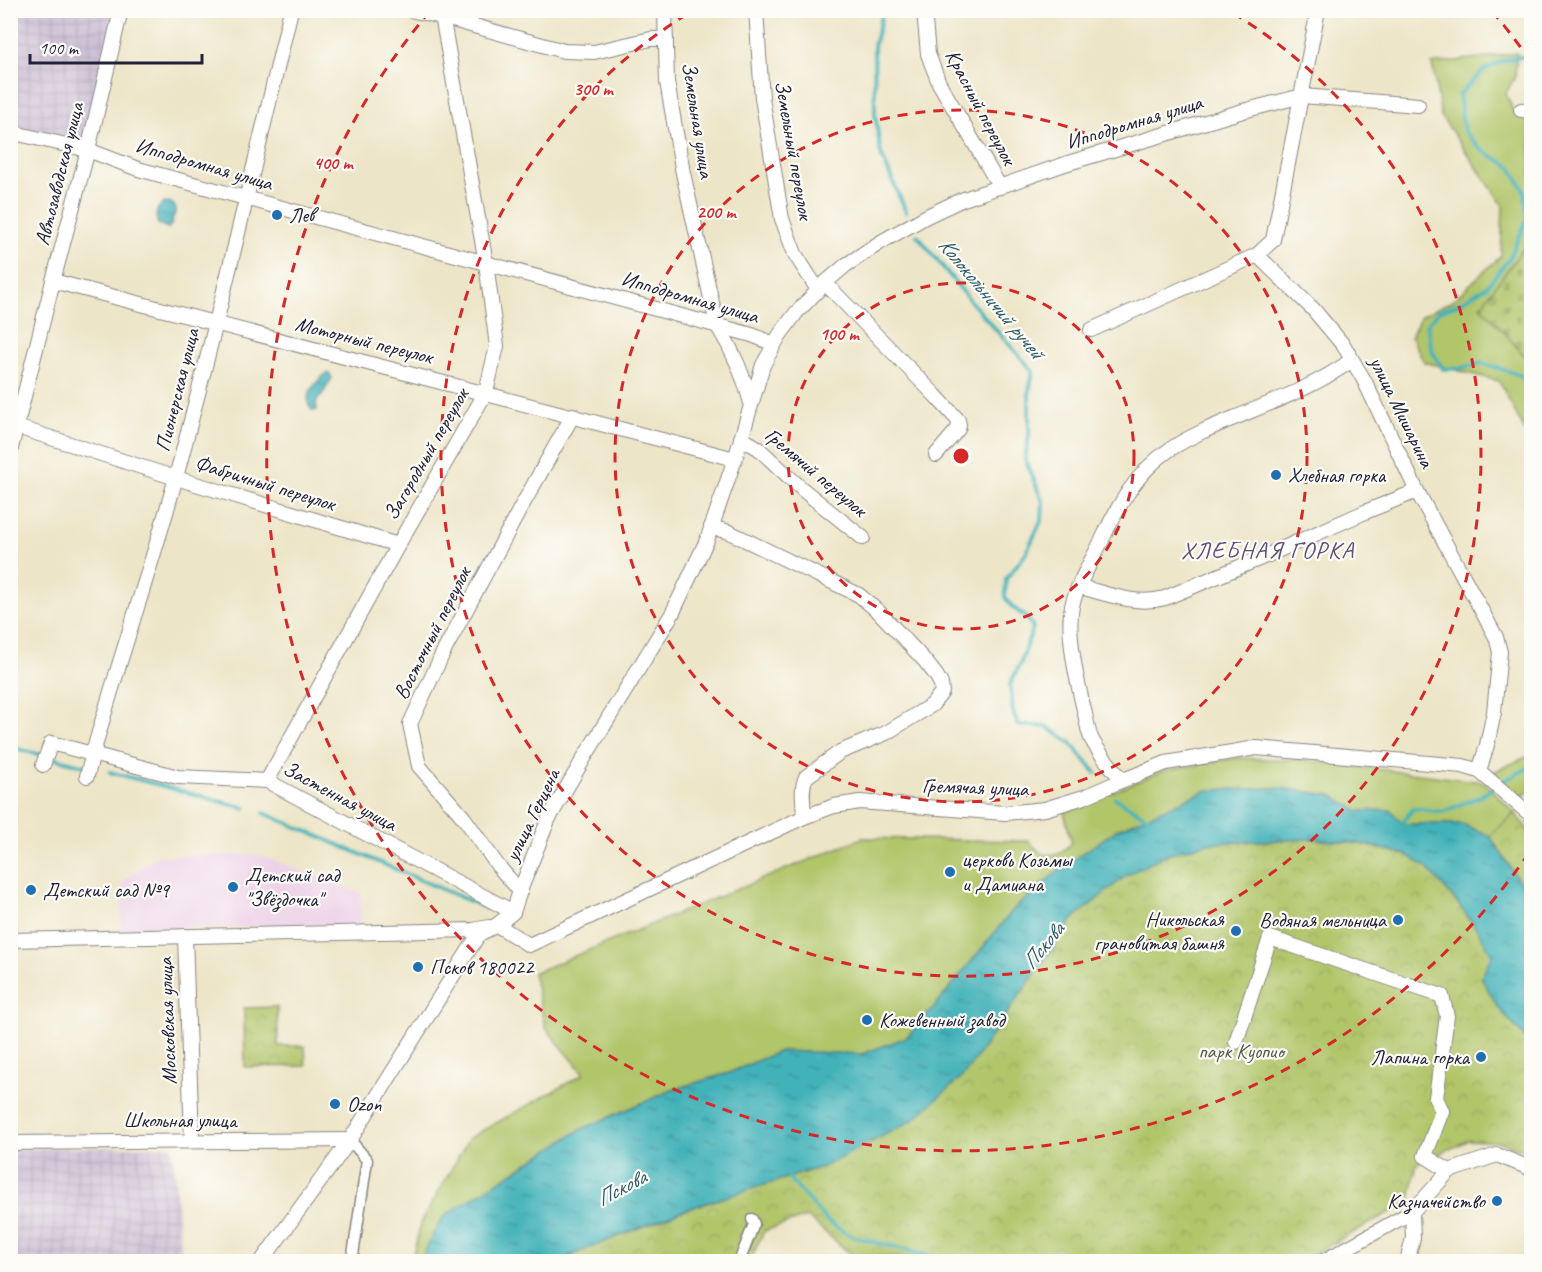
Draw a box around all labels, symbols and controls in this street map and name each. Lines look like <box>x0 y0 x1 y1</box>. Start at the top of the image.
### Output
scale bar <box>30 27 202 65</box>
text: 100 m <box>39 37 80 59</box>
street label: Красный переулок <box>940 45 1023 171</box>
street label: Земельная улица <box>676 60 720 182</box>
text: 300 m <box>574 78 614 100</box>
street label: Земельный переулок <box>769 79 819 224</box>
street label: Ипподромная улица <box>1063 88 1207 155</box>
street label: Автозаводская улица <box>29 98 90 248</box>
street label: Ипподромная улица <box>133 132 277 196</box>
text: 400 m <box>314 152 354 174</box>
text: 200 m <box>697 201 737 223</box>
place label: Лев <box>289 202 319 228</box>
marker: Лев <box>270 208 284 222</box>
water label: Колокольничий ручей <box>932 232 1053 368</box>
street label: Ипподромная улица <box>619 265 763 329</box>
street label: Моторный переулок <box>293 310 437 370</box>
text: 100 m <box>820 323 860 345</box>
street label: Пионерская улица <box>149 324 205 454</box>
street label: улица Мишарина <box>1363 350 1441 474</box>
street label: Загородный переулок <box>378 381 475 525</box>
street label: Гремячий переулок <box>760 422 874 524</box>
centre of rings <box>951 446 971 466</box>
street label: Фабричный переулок <box>192 449 340 517</box>
place label: Хлебная горка <box>1288 462 1387 488</box>
marker: Хлебная горка <box>1269 468 1283 482</box>
district label: ХЛЕБНАЯ ГОРКА <box>1181 535 1355 565</box>
street label: Восточный переулок <box>388 561 477 703</box>
street label: Застенная улица <box>279 755 403 838</box>
street label: улица Герцена <box>498 762 567 867</box>
street label: Гремячая улица <box>921 772 1030 802</box>
place label: церковь Козьмы и Дамиана <box>962 847 1073 897</box>
place label: Детский сад "Звёздочка" <box>245 862 342 913</box>
marker: церковь Козьмы и Дамиана <box>943 865 957 879</box>
place label: Детский сад №9 <box>43 877 171 903</box>
marker: Детский сад "Звёздочка" <box>226 880 240 894</box>
marker: Детский сад №9 <box>24 883 38 897</box>
place label: Никольская грановитая башня <box>1094 906 1225 956</box>
place label: Водяная мельница <box>1259 907 1388 933</box>
marker: Водяная мельница <box>1391 913 1405 927</box>
water label: Пскова <box>1016 915 1072 975</box>
marker: Никольская грановитая башня <box>1229 924 1243 938</box>
place label: Псков 180022 <box>430 954 535 980</box>
street label: Московская улица <box>152 955 182 1085</box>
marker: Псков 180022 <box>411 960 425 974</box>
place label: Кожевенный завод <box>879 1007 1006 1034</box>
marker: Кожевенный завод <box>860 1013 874 1027</box>
park label: парк Куопио <box>1198 1038 1286 1064</box>
place label: Лапина горка <box>1371 1044 1471 1070</box>
marker: Лапина горка <box>1474 1050 1488 1064</box>
place label: Ozon <box>347 1091 382 1117</box>
marker: Ozon <box>328 1097 342 1111</box>
street label: Школьная улица <box>123 1107 239 1133</box>
water label: Пскова <box>591 1162 653 1213</box>
place label: Казначейство <box>1387 1188 1487 1215</box>
marker: Казначейство <box>1490 1194 1504 1208</box>

